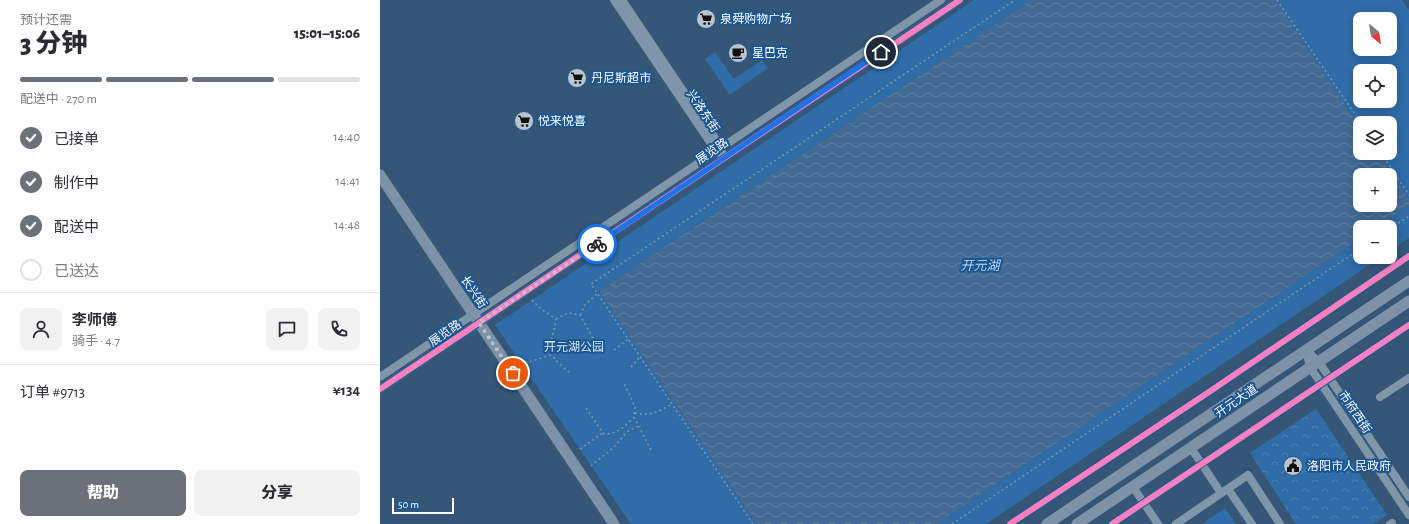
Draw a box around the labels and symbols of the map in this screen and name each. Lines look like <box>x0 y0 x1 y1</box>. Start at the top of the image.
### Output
supermarket icon: 泉舜购物广场 <box>695 8 717 30</box>
place label: 泉舜购物广场 <box>720 12 792 25</box>
north arrow <box>1353 12 1397 56</box>
pin <box>864 35 898 69</box>
cafe icon: 星巴克 <box>727 42 749 64</box>
place label: 星巴克 <box>752 47 788 59</box>
supermarket icon: 丹尼斯超市 <box>566 67 588 89</box>
place label: 丹尼斯超市 <box>591 71 651 84</box>
street label: 兴洛东街 <box>685 87 722 134</box>
supermarket icon: 悦来悦喜 <box>513 110 535 132</box>
place label: 悦来悦喜 <box>538 114 586 127</box>
street label: 展览路 <box>693 135 730 166</box>
courier <box>577 224 617 264</box>
water label: 开元湖 <box>960 259 1001 273</box>
street label: 长兴街 <box>459 273 490 310</box>
street label: 展览路 <box>426 317 463 348</box>
park label: 开元湖公园 <box>544 340 604 353</box>
pin <box>496 356 530 390</box>
street label: 开元大道 <box>1212 382 1259 419</box>
street label: 市府西街 <box>1337 388 1374 435</box>
public building icon: 洛阳市人民政府 <box>1282 455 1304 477</box>
place label: 洛阳市人民政府 <box>1307 459 1391 472</box>
scale bar <box>392 496 454 515</box>

